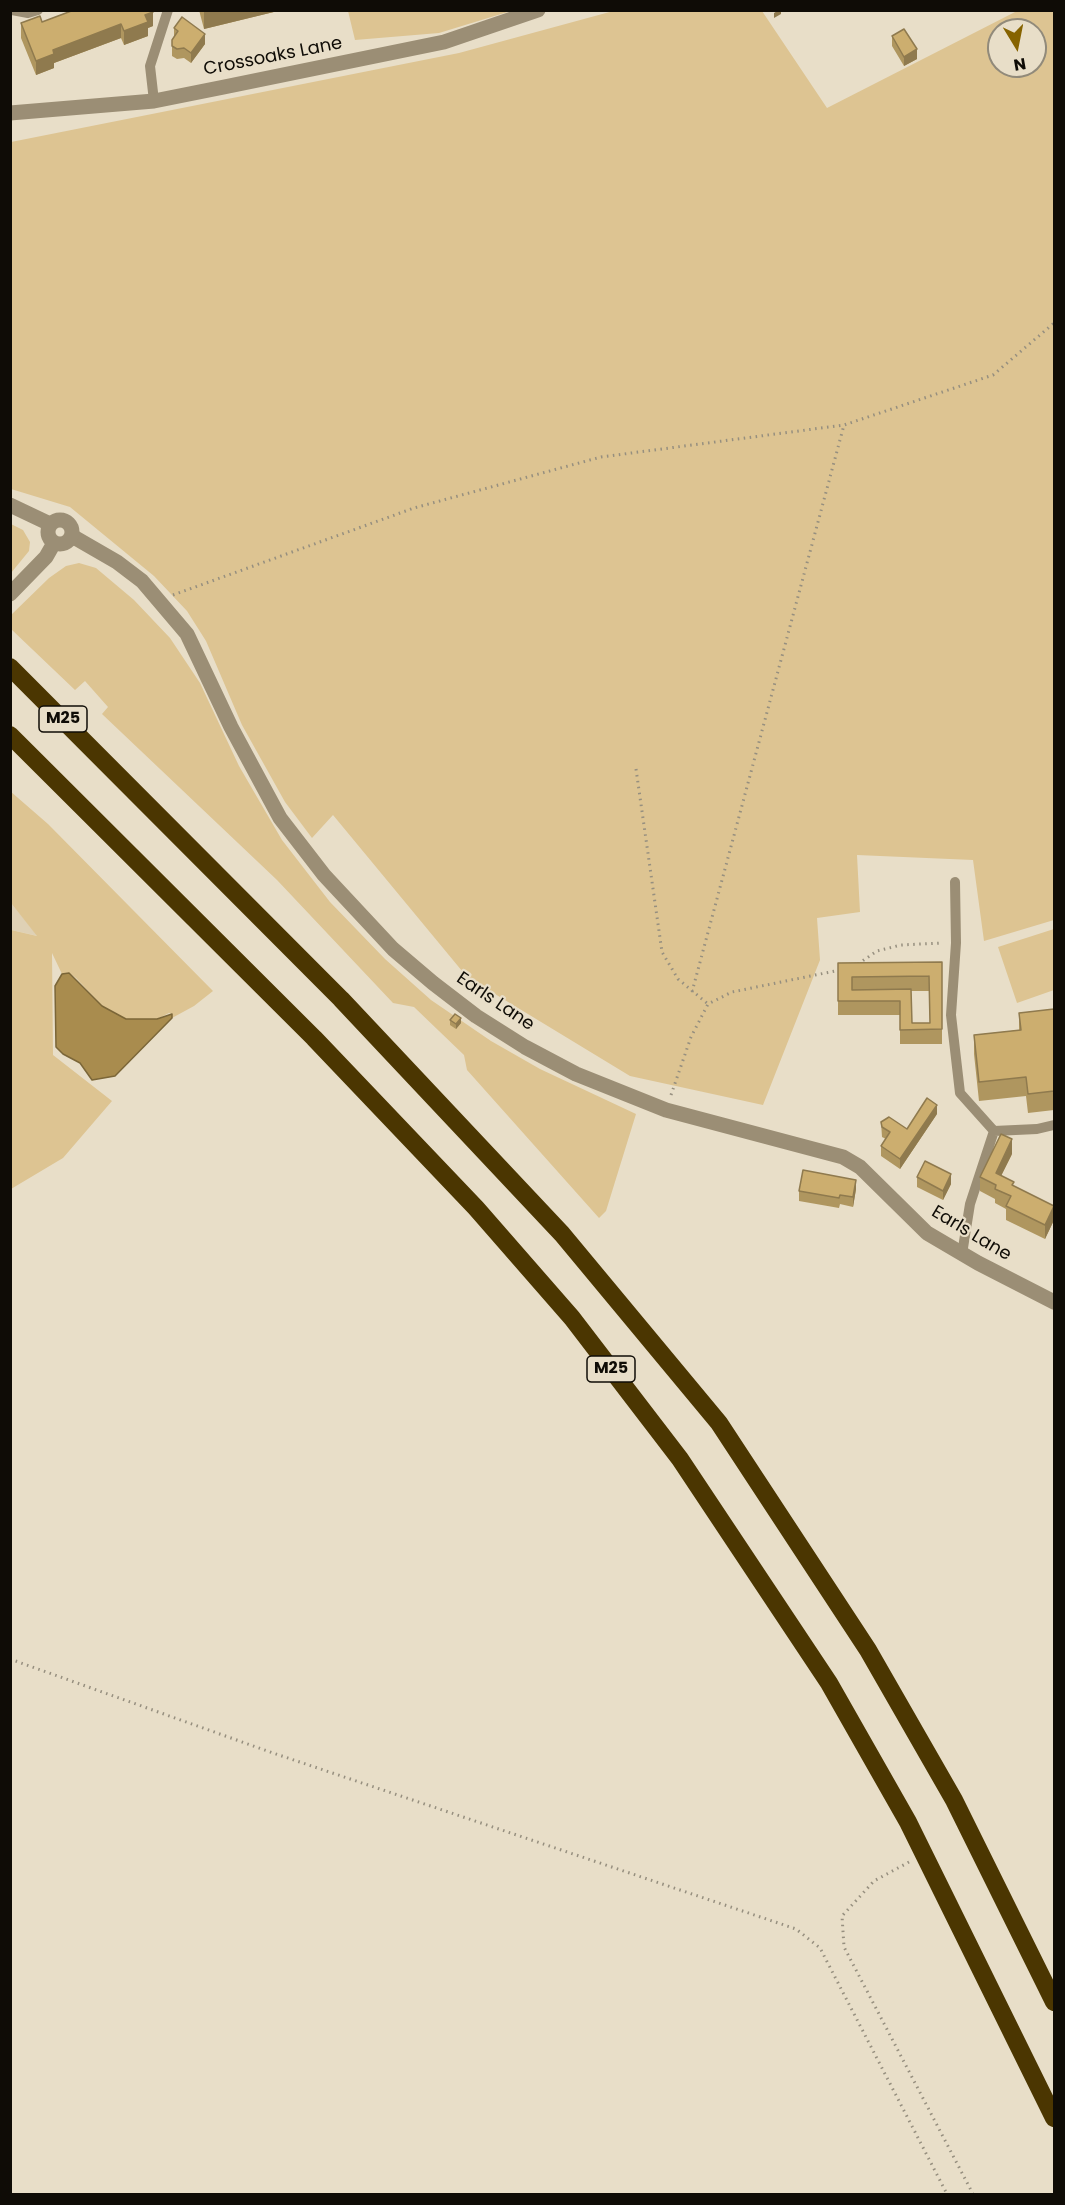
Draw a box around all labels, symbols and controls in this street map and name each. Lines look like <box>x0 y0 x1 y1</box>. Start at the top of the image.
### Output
north arrow <box>987 18 1047 78</box>
street label: Crossoaks Lane <box>202 33 344 81</box>
text: N <box>1012 52 1028 77</box>
road number: M25 <box>39 706 87 732</box>
street label: Earls Lane <box>452 968 538 1036</box>
street label: Earls Lane <box>927 1202 1015 1266</box>
road number: M25 <box>587 1356 635 1382</box>

